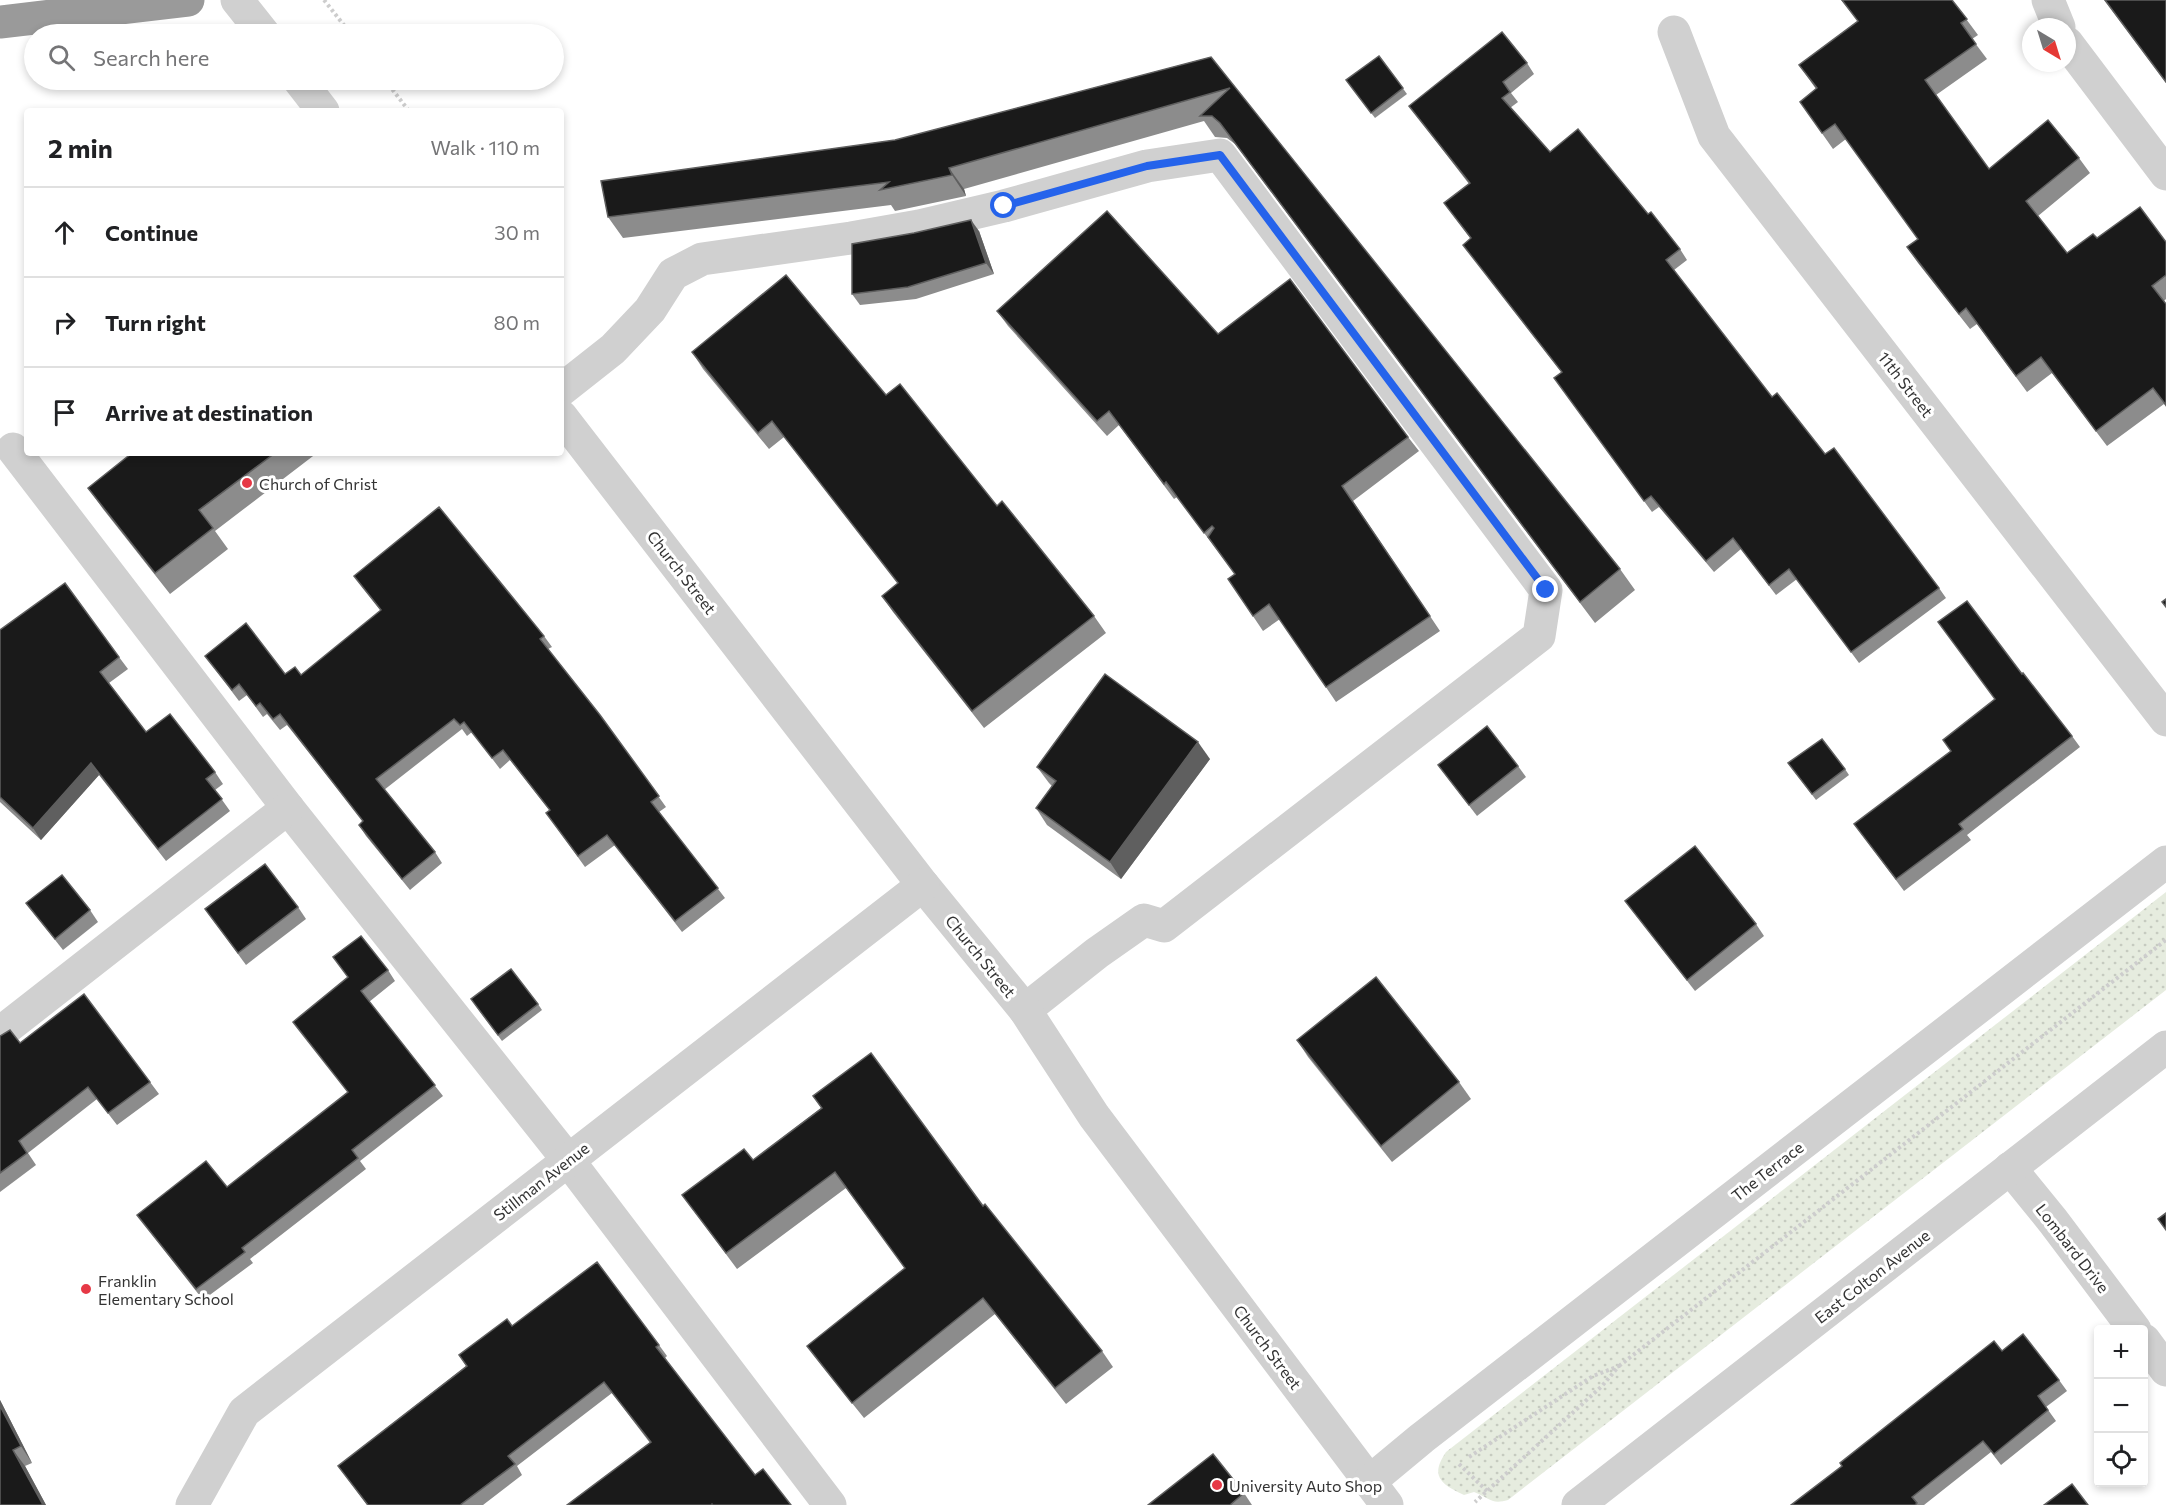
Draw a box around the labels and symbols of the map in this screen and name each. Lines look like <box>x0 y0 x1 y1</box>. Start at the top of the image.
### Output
north arrow <box>2022 18 2076 72</box>
route start <box>990 192 1016 218</box>
street label: 11th Street <box>1875 348 1938 421</box>
place label: Church of Christ <box>259 474 378 493</box>
marker: Church of Christ <box>240 476 254 490</box>
street label: Church Street <box>644 527 721 618</box>
route end <box>1532 576 1558 602</box>
street label: Church Street <box>942 911 1020 1001</box>
street label: The Terrace <box>1727 1137 1807 1205</box>
street label: Stillman Avenue <box>489 1138 593 1224</box>
street label: Lombard Drive <box>2032 1200 2114 1296</box>
street label: East Colton Avenue <box>1811 1225 1933 1327</box>
place label: Franklin Elementary School <box>98 1271 234 1308</box>
marker: Franklin Elementary School <box>79 1282 93 1296</box>
street label: Church Street <box>1230 1301 1306 1393</box>
place label: University Auto Shop <box>1229 1476 1382 1495</box>
marker: University Auto Shop <box>1210 1478 1224 1492</box>

